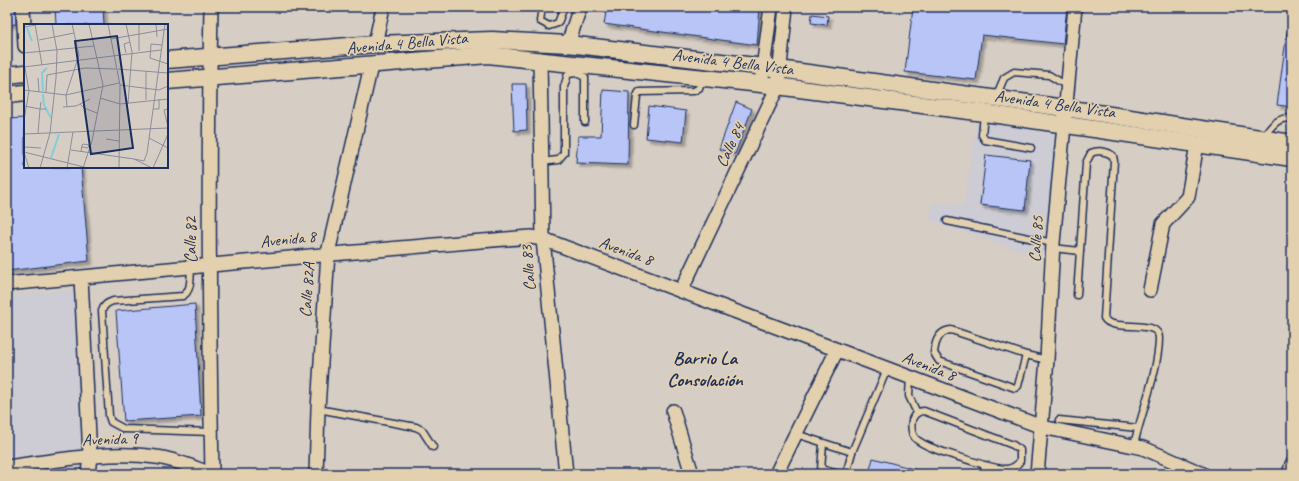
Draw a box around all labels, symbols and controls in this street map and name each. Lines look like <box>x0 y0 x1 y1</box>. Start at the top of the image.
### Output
inset map <box>24 24 168 168</box>
street label: Avenida 4 Bella Vista <box>346 27 470 59</box>
street label: Avenida 4 Bella Vista <box>671 44 796 80</box>
street label: Avenida 4 Bella Vista <box>993 85 1118 123</box>
street label: Calle 84 <box>711 118 750 170</box>
street label: Calle 85 <box>1024 214 1048 263</box>
street label: Calle 82 <box>180 216 201 263</box>
street label: Avenida 8 <box>259 225 319 252</box>
street label: Avenida 8 <box>596 232 658 271</box>
street label: Calle 83 <box>515 243 540 292</box>
street label: Calle 82A <box>295 261 319 318</box>
district label: Barrio La Consolación <box>667 346 744 392</box>
street label: Avenida 8 <box>899 346 961 387</box>
street label: Avenida 9 <box>82 427 140 450</box>

